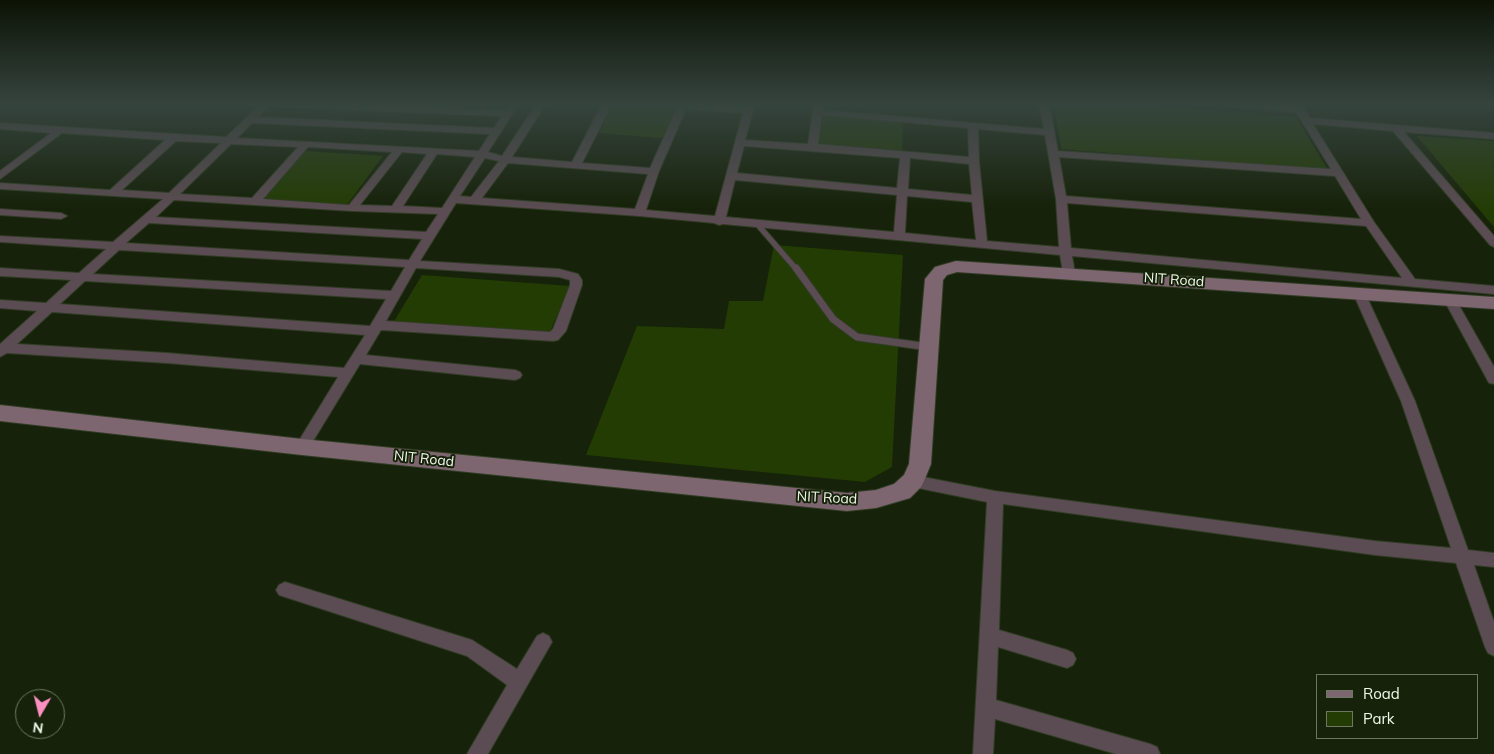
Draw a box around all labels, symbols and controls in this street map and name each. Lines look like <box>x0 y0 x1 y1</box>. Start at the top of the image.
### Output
street label: NIT Road <box>1143 270 1205 290</box>
street label: NIT Road <box>393 447 455 471</box>
street label: NIT Road <box>796 488 858 508</box>
legend <box>1316 674 1479 739</box>
text: Road <box>1363 684 1400 703</box>
north arrow <box>15 689 65 739</box>
text: Park <box>1363 709 1395 728</box>
text: N <box>32 718 45 738</box>

